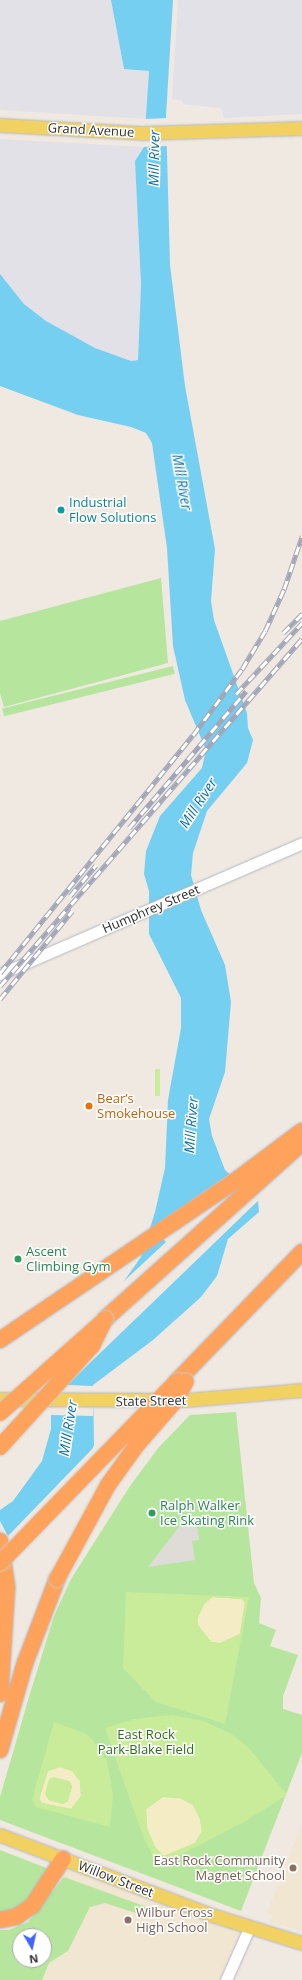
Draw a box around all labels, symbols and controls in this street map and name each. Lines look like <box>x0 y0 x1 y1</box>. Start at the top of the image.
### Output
street label: Grand Avenue <box>47 120 135 140</box>
water label: Mill River <box>145 130 163 186</box>
water label: Mill River <box>169 453 195 511</box>
place label: Industrial Flow Solutions <box>69 495 156 526</box>
marker: Industrial Flow Solutions <box>56 505 66 515</box>
water label: Mill River <box>176 775 220 831</box>
street label: Humphrey Street <box>100 881 202 937</box>
place label: Bear’s Smokehouse <box>97 1091 175 1122</box>
water label: Mill River <box>181 1096 201 1154</box>
marker: Bear’s Smokehouse <box>84 1101 94 1111</box>
place label: Ascent Climbing Gym <box>26 1244 110 1275</box>
marker: Ascent Climbing Gym <box>13 1254 23 1264</box>
street label: State Street <box>116 1393 186 1409</box>
water label: Mill River <box>55 1399 81 1457</box>
place label: Ralph Walker Ice Skating Rink <box>160 1498 254 1529</box>
marker: Ralph Walker Ice Skating Rink <box>147 1508 157 1518</box>
park label: East Rock Park-Blake Field <box>98 1727 194 1758</box>
place label: East Rock Community Magnet School <box>154 1853 285 1884</box>
street label: Willow Street <box>76 1857 156 1901</box>
marker: East Rock Community Magnet School <box>288 1863 298 1873</box>
place label: Wilbur Cross High School <box>136 1905 213 1936</box>
marker: Wilbur Cross High School <box>123 1915 133 1925</box>
north arrow <box>12 1928 52 1968</box>
text: N <box>28 1951 39 1967</box>

